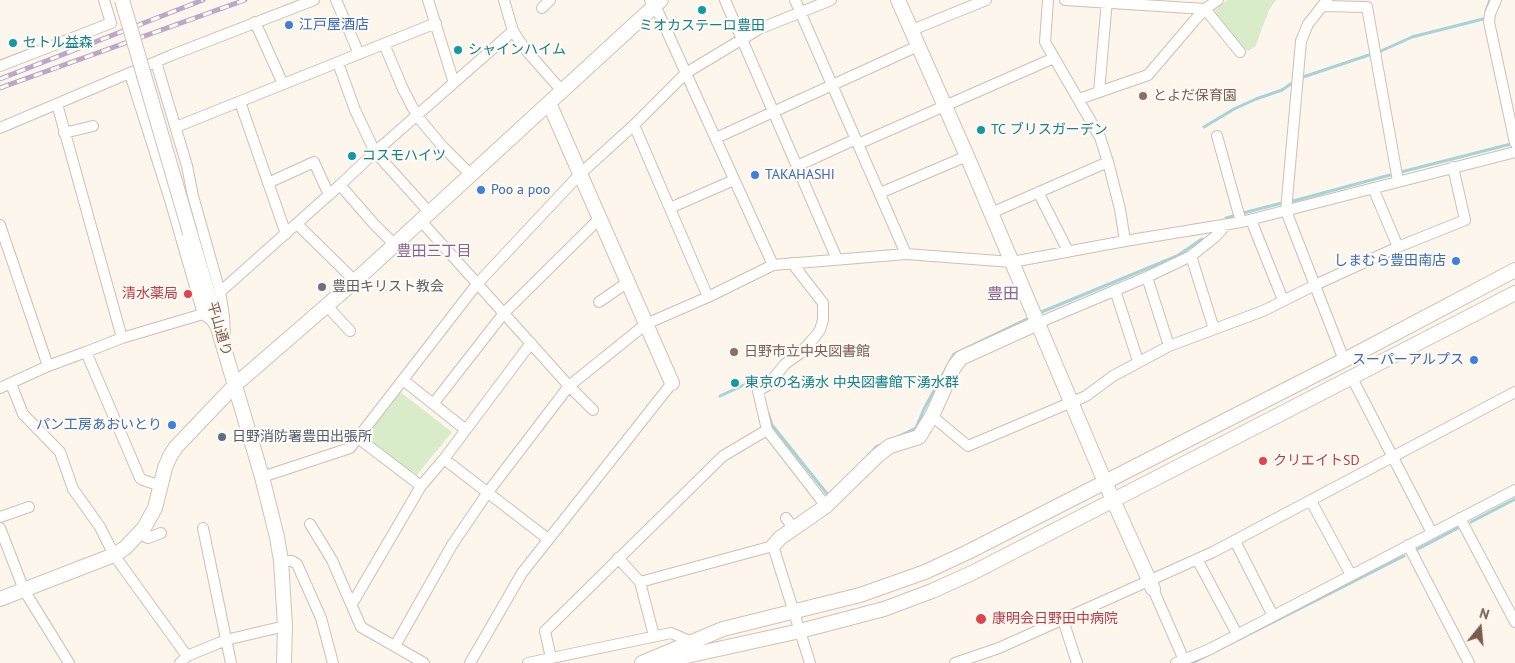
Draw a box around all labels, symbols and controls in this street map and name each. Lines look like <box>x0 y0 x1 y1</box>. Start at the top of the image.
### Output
marker: ミオカステーロ豊田 <box>696 4 708 16</box>
place label: 江戸屋酒店 <box>299 17 369 33</box>
place label: ミオカステーロ豊田 <box>639 18 765 34</box>
marker: 江戸屋酒店 <box>283 19 295 31</box>
place label: セトル益森 <box>23 35 93 51</box>
marker: セトル益森 <box>7 37 19 49</box>
place label: シャインハイム <box>468 42 566 58</box>
marker: シャインハイム <box>452 44 464 56</box>
place label: とよだ保育園 <box>1153 88 1237 104</box>
marker: とよだ保育園 <box>1137 90 1149 102</box>
place label: TC ブリスガーデン <box>991 122 1108 138</box>
marker: TC ブリスガーデン <box>975 124 987 136</box>
place label: コスモハイツ <box>362 148 446 164</box>
marker: コスモハイツ <box>346 150 358 162</box>
place label: TAKAHASHI <box>765 167 835 183</box>
marker: TAKAHASHI <box>749 169 761 181</box>
place label: Poo a poo <box>491 182 550 198</box>
marker: Poo a poo <box>475 184 487 196</box>
district label: 豊田三丁目 <box>397 243 471 261</box>
place label: しまむら豊田南店 <box>1334 253 1446 269</box>
marker: しまむら豊田南店 <box>1450 255 1462 267</box>
place label: 豊田キリスト教会 <box>332 279 444 295</box>
marker: 豊田キリスト教会 <box>316 281 328 293</box>
district label: 豊田 <box>987 284 1019 304</box>
place label: 清水薬局 <box>122 286 178 302</box>
marker: 清水薬局 <box>182 288 194 300</box>
street label: 平山通り <box>203 300 235 358</box>
place label: 日野市立中央図書館 <box>744 344 870 360</box>
marker: 日野市立中央図書館 <box>728 346 740 358</box>
place label: スーパーアルプス <box>1352 352 1464 368</box>
marker: スーパーアルプス <box>1468 354 1480 366</box>
place label: 東京の名湧水 中央図書館下湧水群 <box>745 375 959 391</box>
marker: 東京の名湧水 中央図書館下湧水群 <box>729 377 741 389</box>
place label: パン工房あおいとり <box>36 417 162 433</box>
marker: パン工房あおいとり <box>166 419 178 431</box>
place label: 日野消防署豊田出張所 <box>232 429 372 445</box>
marker: 日野消防署豊田出張所 <box>216 431 228 443</box>
place label: クリエイトSD <box>1273 453 1360 469</box>
marker: クリエイトSD <box>1257 455 1269 467</box>
north arrow <box>1455 603 1505 653</box>
text: N <box>1477 604 1491 624</box>
place label: 康明会日野田中病院 <box>992 611 1118 627</box>
marker: 康明会日野田中病院 <box>974 612 988 626</box>

